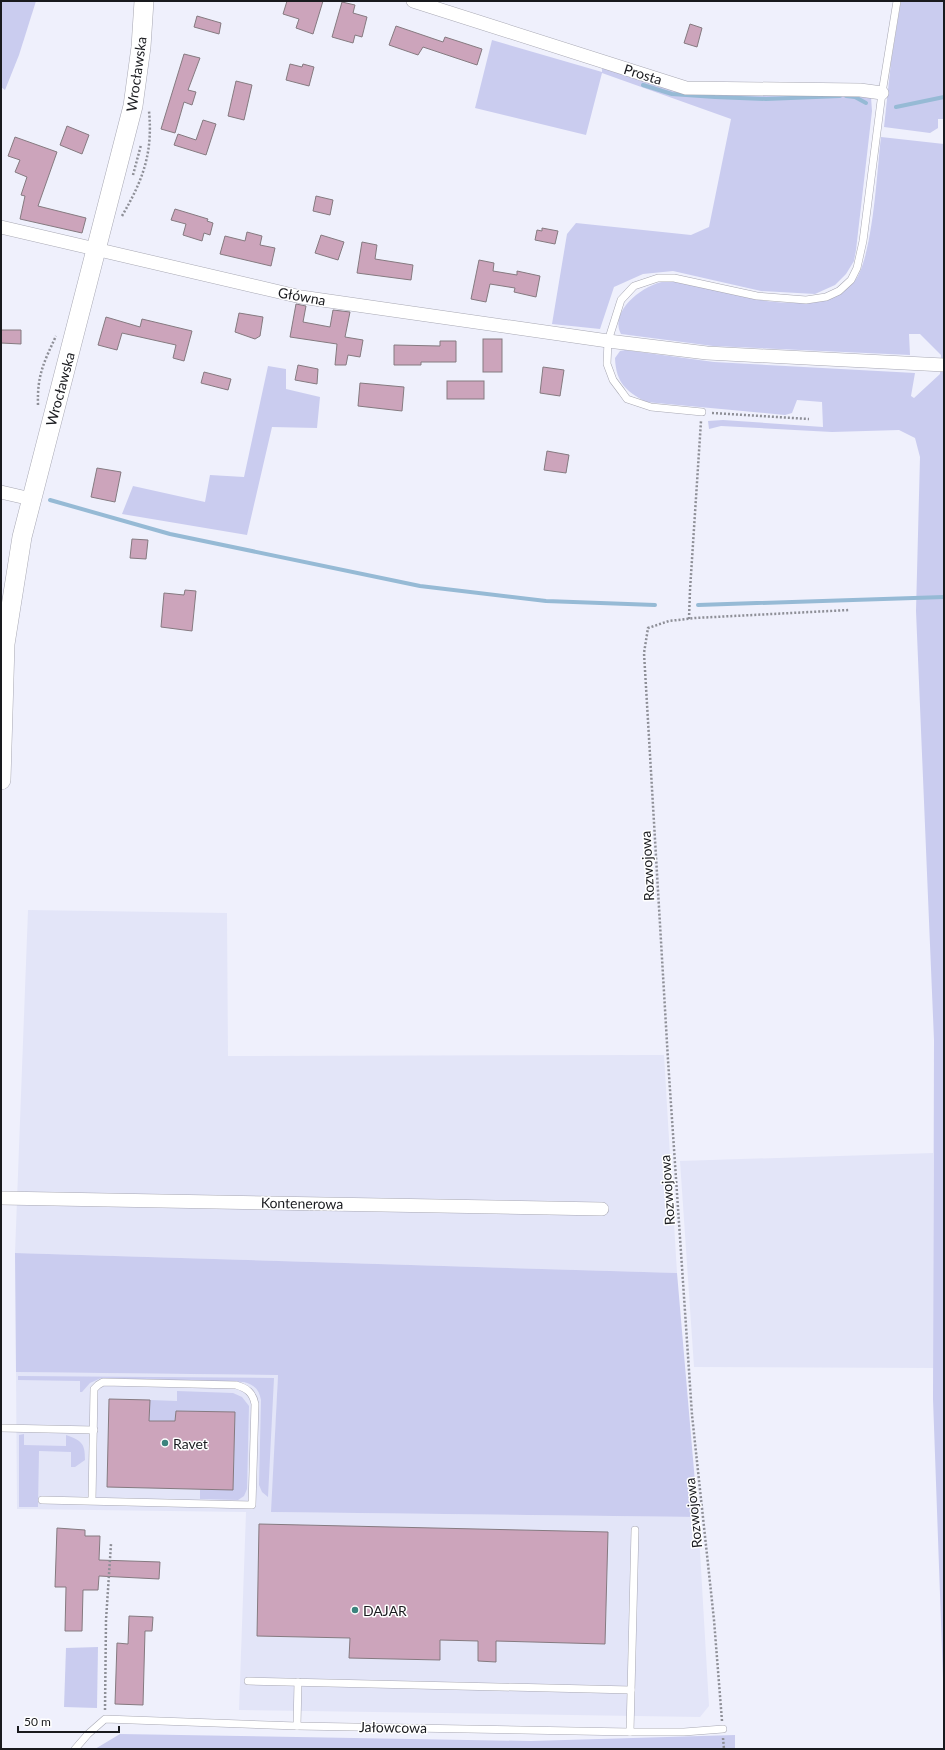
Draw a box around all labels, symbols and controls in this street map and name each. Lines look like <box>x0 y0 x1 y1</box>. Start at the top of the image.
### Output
street label: Wrocławska <box>122 35 150 113</box>
street label: Prosta <box>622 60 664 88</box>
street label: Główna <box>277 283 327 309</box>
street label: Wrocławska <box>42 350 78 428</box>
street label: Rozwojowa <box>637 830 657 902</box>
street label: Rozwojowa <box>656 1154 678 1226</box>
street label: Kontenerowa <box>261 1194 343 1212</box>
place label: Ravet <box>173 1435 208 1452</box>
marker: Ravet <box>160 1438 170 1448</box>
street label: Rozwojowa <box>681 1477 705 1549</box>
place label: DAJAR <box>363 1602 407 1619</box>
marker: DAJAR <box>350 1605 360 1615</box>
scale bar <box>18 1708 119 1734</box>
text: 50 m <box>24 1714 51 1729</box>
street label: Jałowcowa <box>359 1718 427 1736</box>

